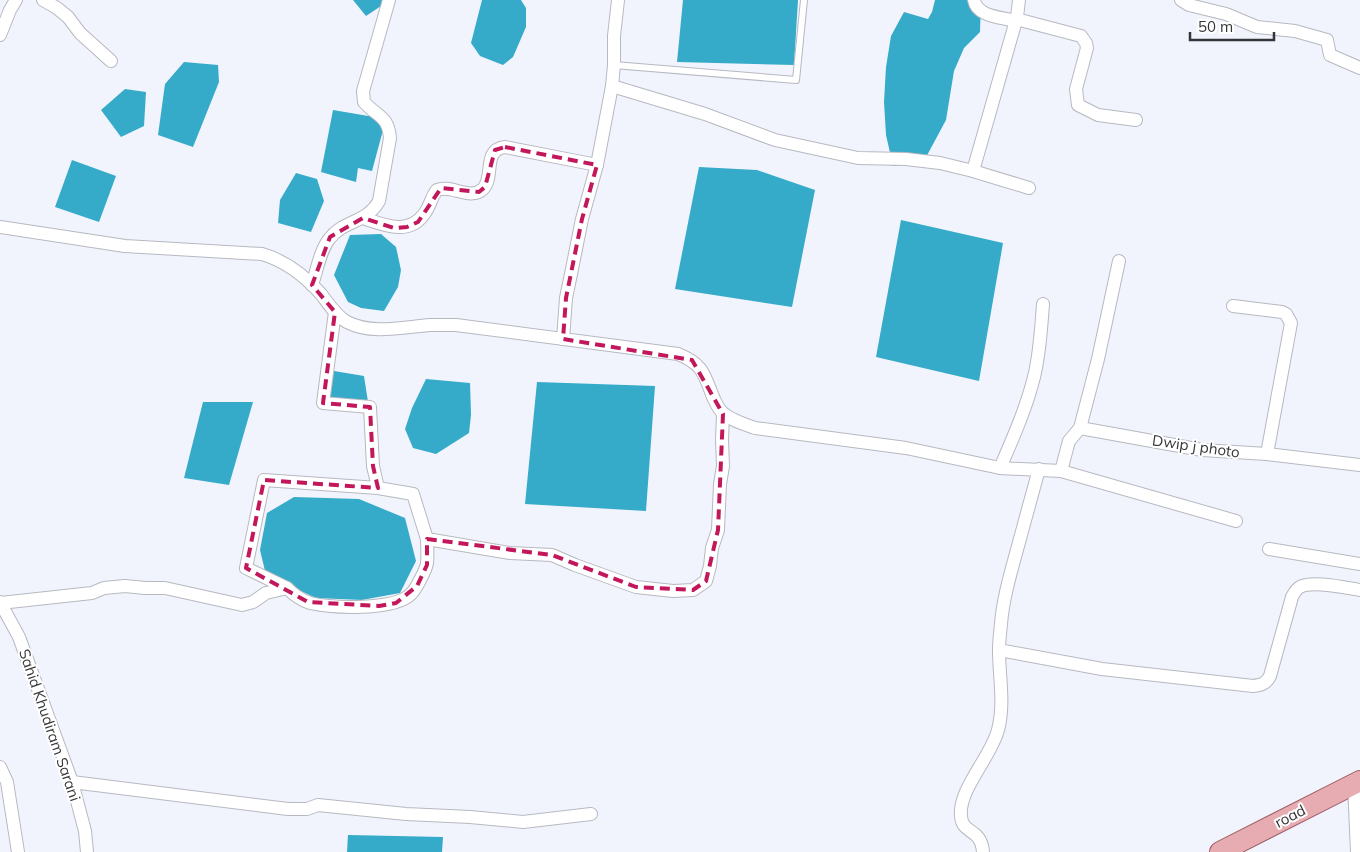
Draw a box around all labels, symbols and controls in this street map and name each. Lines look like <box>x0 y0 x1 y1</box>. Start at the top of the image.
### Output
scale bar <box>1190 10 1274 42</box>
text: 50 m <box>1198 17 1233 36</box>
street label: Dwip j photo <box>1151 430 1241 462</box>
street label: Sahid Khudiram Sarani <box>15 646 85 804</box>
street label: road <box>1271 800 1309 832</box>

